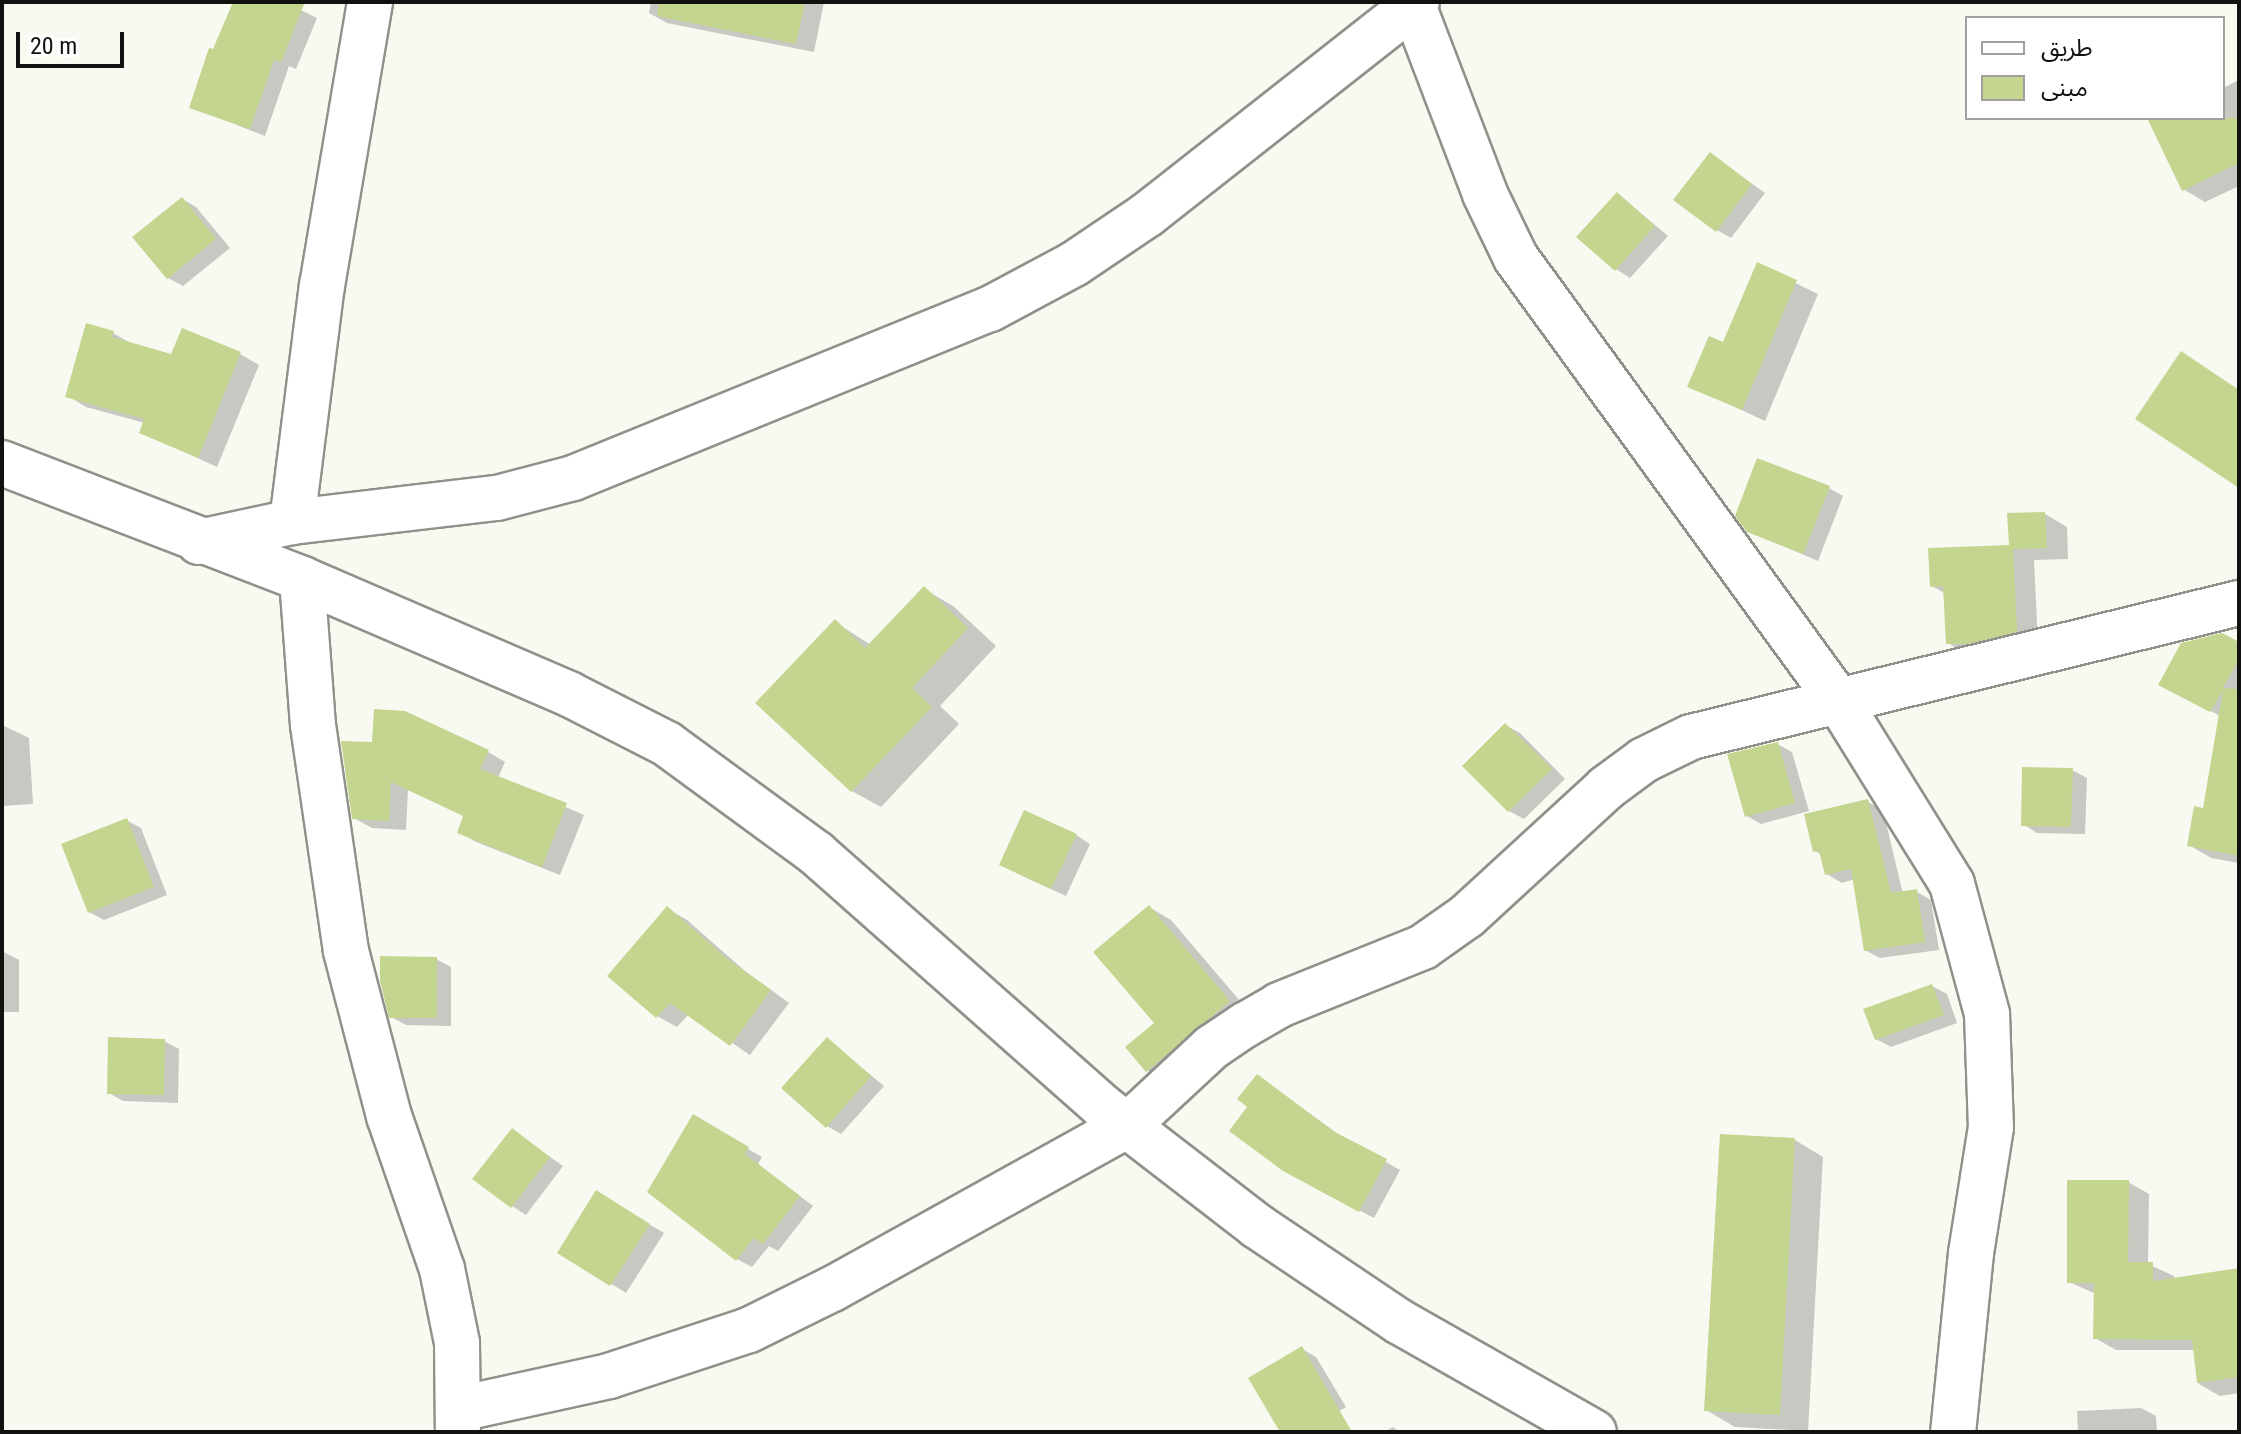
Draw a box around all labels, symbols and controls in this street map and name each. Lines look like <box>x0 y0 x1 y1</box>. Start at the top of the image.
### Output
scale bar <box>20 16 128 66</box>
legend <box>1965 16 2225 120</box>
text: 20 m <box>30 32 77 60</box>
text: طريق <box>2041 34 2093 62</box>
text: مبنى <box>2041 74 2088 102</box>

